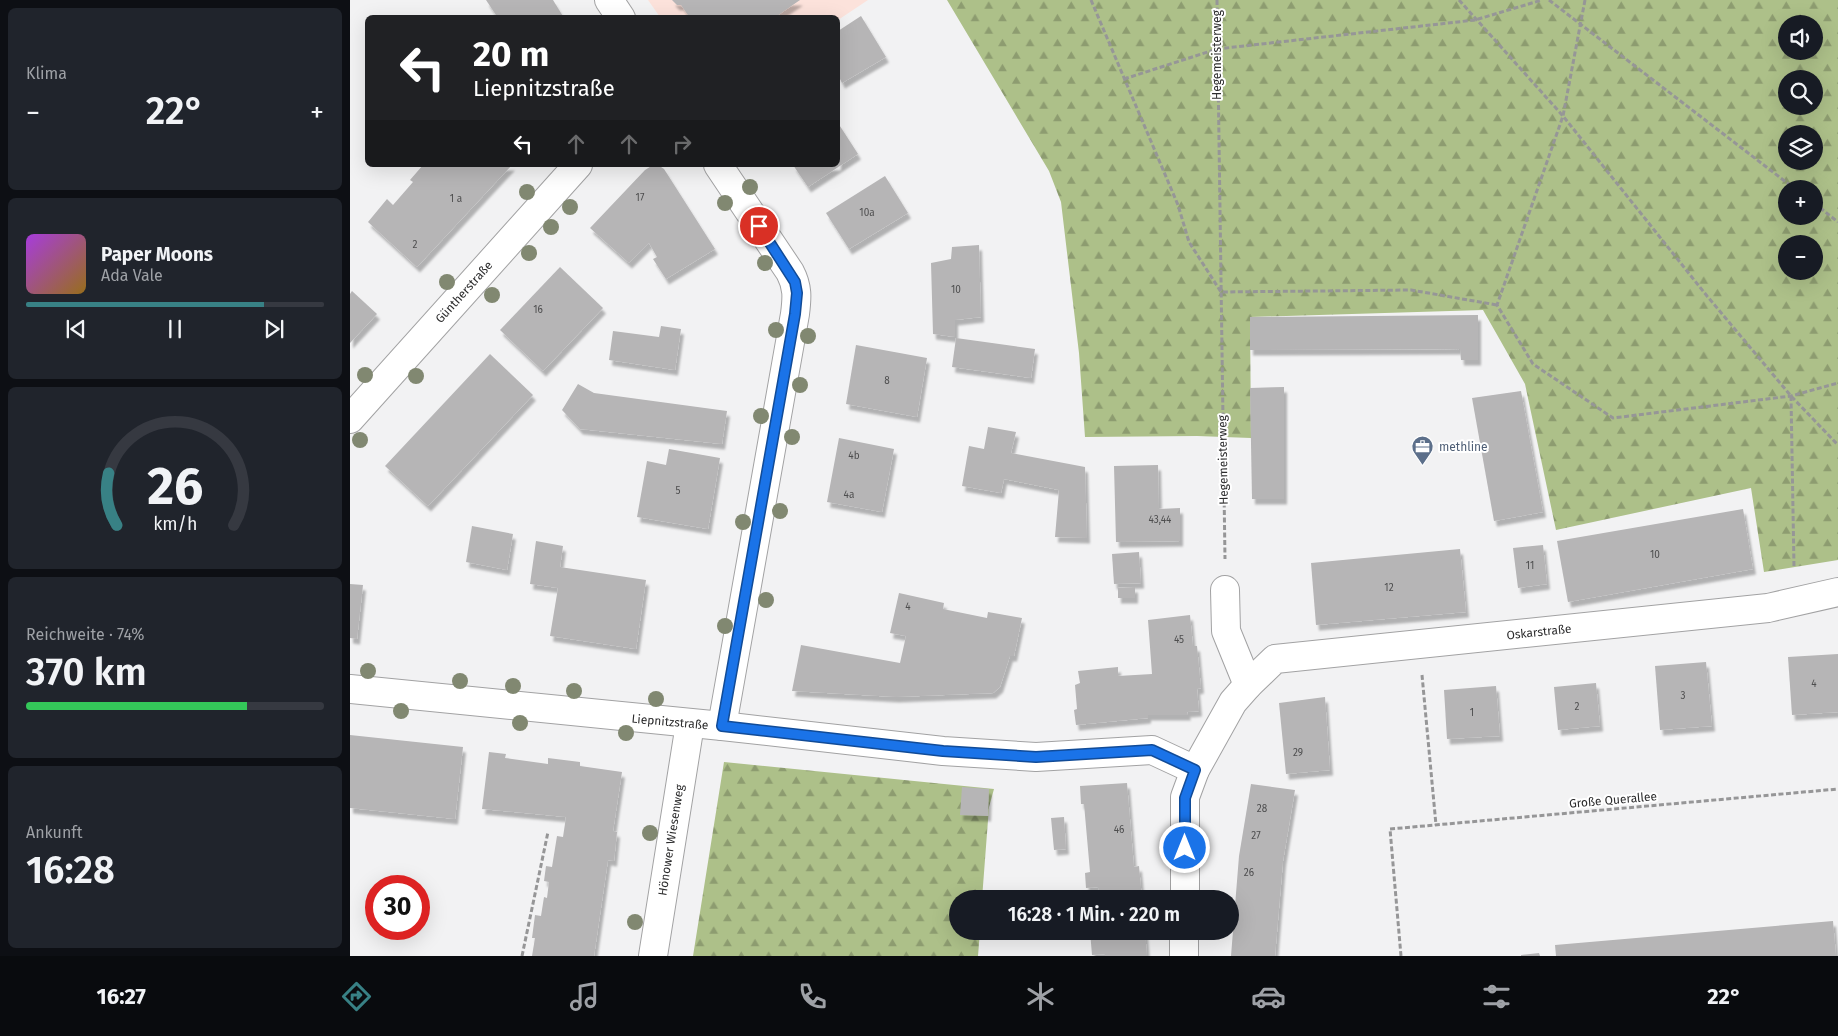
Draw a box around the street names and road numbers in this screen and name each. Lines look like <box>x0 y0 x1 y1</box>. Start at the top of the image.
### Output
street label: Hegemeisterweg <box>1210 9 1224 100</box>
street label: Güntherstraße <box>433 258 495 326</box>
street label: Hegemeisterweg <box>1215 414 1231 505</box>
street label: Oskarstraße <box>1506 622 1572 642</box>
street label: Liepnitzstraße <box>631 712 709 732</box>
street label: Hönower Wiesenweg <box>655 783 687 897</box>
street label: Große Querallee <box>1568 789 1658 811</box>

